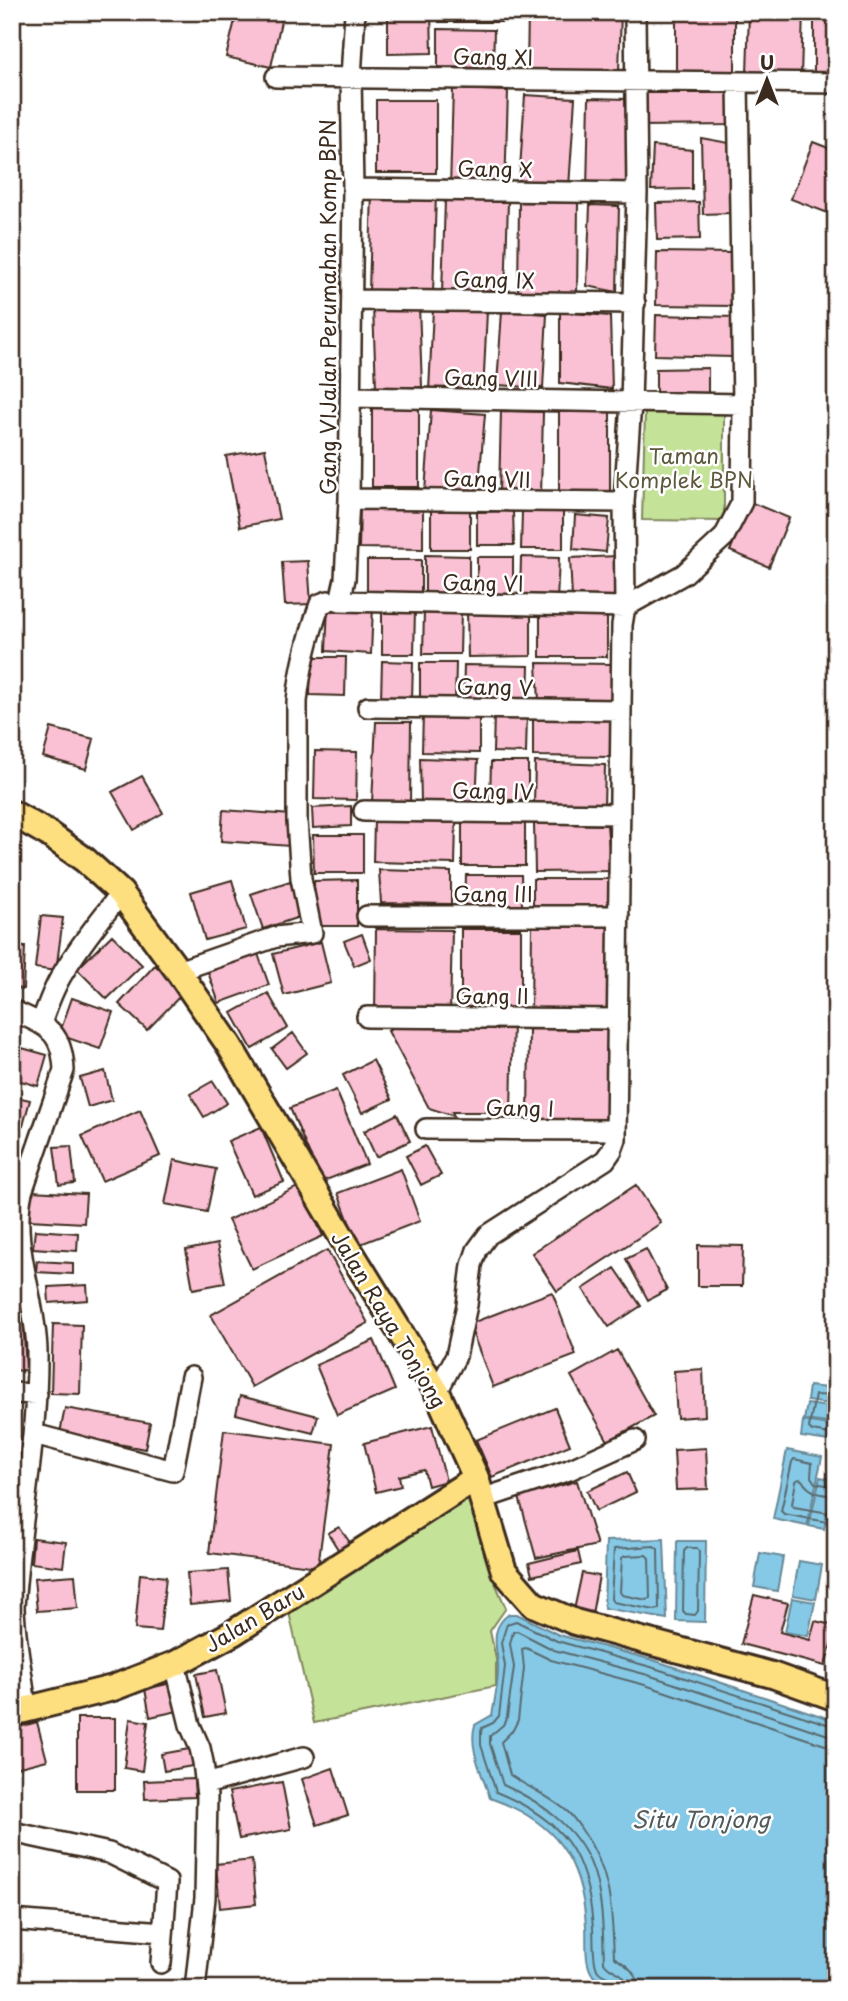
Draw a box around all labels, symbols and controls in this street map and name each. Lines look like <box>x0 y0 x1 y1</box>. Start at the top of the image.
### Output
street label: Gang XI <box>453 39 533 73</box>
north arrow <box>732 46 802 116</box>
text: U <box>760 48 774 76</box>
street label: Gang VIJalan Perumahan Komp BPN <box>311 119 343 495</box>
street label: Gang X <box>457 151 533 185</box>
street label: Gang IX <box>453 262 535 296</box>
street label: Gang VIII <box>444 360 538 394</box>
park label: Taman Komplek BPN <box>615 439 753 495</box>
street label: Gang VII <box>443 461 531 495</box>
street label: Gang VI <box>442 565 524 599</box>
street label: Gang V <box>456 669 534 703</box>
street label: Gang IV <box>452 773 534 807</box>
street label: Gang III <box>453 877 533 909</box>
street label: Gang II <box>455 979 529 1011</box>
street label: Gang I <box>485 1090 555 1124</box>
street label: Jalan Raya Tonjong <box>324 1224 456 1414</box>
street label: Jalan Baru <box>198 1575 310 1659</box>
water label: Situ Tonjong <box>632 1801 771 1836</box>

